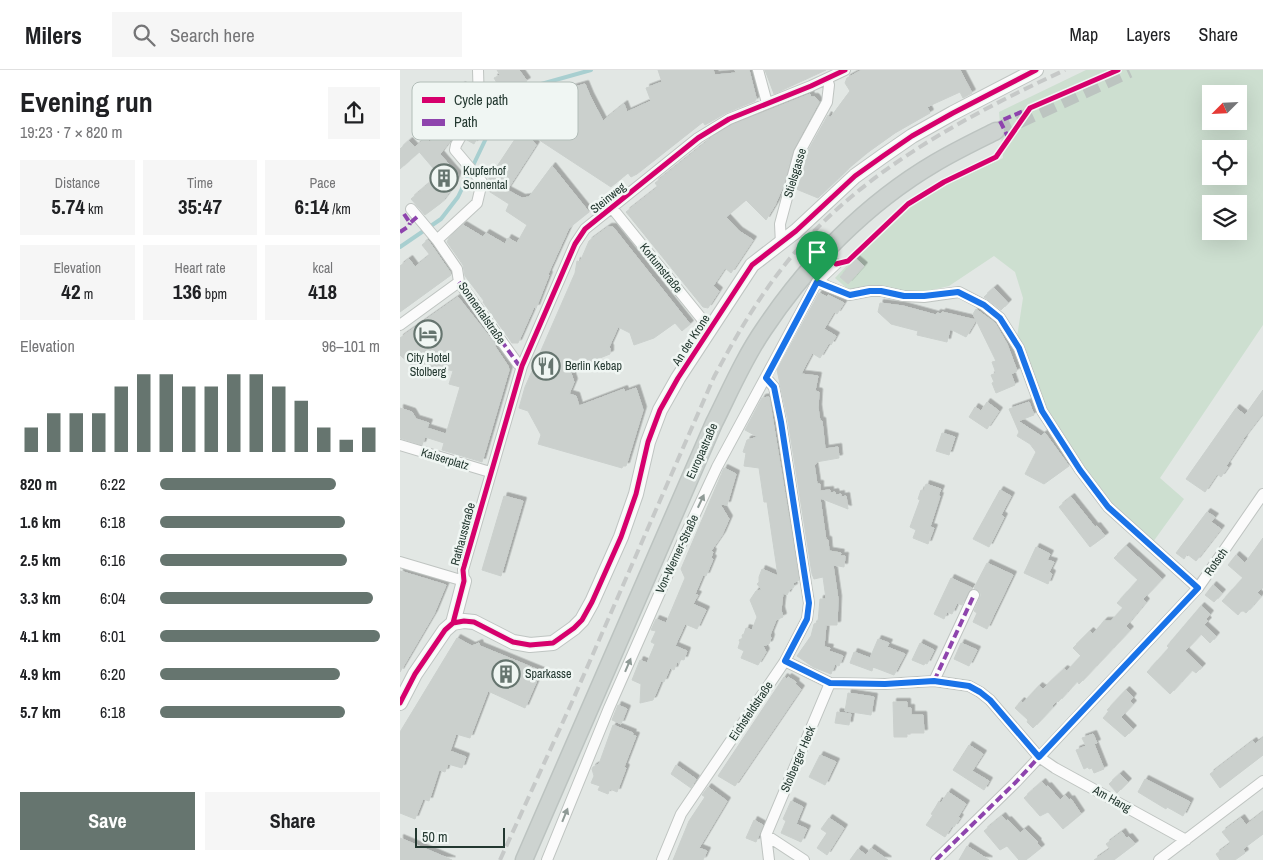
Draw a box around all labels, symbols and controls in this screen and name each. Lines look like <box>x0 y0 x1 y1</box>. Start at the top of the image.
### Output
search box <box>112 12 462 57</box>
text: Milers <box>25 19 82 51</box>
icon: search <box>130 21 158 49</box>
text: Search here <box>170 22 255 48</box>
text: Map <box>1070 22 1098 47</box>
text: Layers <box>1126 22 1171 47</box>
text: Share <box>1199 22 1238 47</box>
legend <box>412 82 578 140</box>
text: Evening run <box>20 83 153 121</box>
north arrow <box>1202 85 1248 130</box>
map controls <box>1202 85 1247 240</box>
button: share <box>328 87 380 139</box>
text: Cycle path <box>454 91 508 109</box>
text: Path <box>454 113 478 131</box>
text: 19:23 · 7 × 820 m <box>20 121 123 143</box>
button: locate <box>1202 140 1247 185</box>
street label: Stielsgasse <box>780 146 810 200</box>
building icon: Kupferhof Sonnental <box>429 163 459 193</box>
place label: Kupferhof Sonnental <box>463 163 507 193</box>
text: Distance <box>55 174 100 192</box>
text: Time <box>187 174 213 192</box>
text: Pace <box>310 174 336 192</box>
street label: Steinweg <box>587 179 629 217</box>
text: 5.74 <box>51 192 85 221</box>
text: 35:47 <box>178 192 222 221</box>
text: 6:14 <box>295 192 329 221</box>
button: layers <box>1202 195 1247 240</box>
text: km <box>85 200 103 218</box>
text: /km <box>329 200 351 218</box>
pin <box>796 231 838 282</box>
icon: arrive <box>803 238 831 266</box>
street label: Kortumstraße <box>636 240 686 296</box>
text: Elevation <box>53 259 101 277</box>
text: Heart rate <box>174 259 226 277</box>
text: kcal <box>312 259 333 277</box>
text: 42 <box>61 277 81 306</box>
text: 136 <box>173 277 202 306</box>
text: 418 <box>308 277 337 306</box>
street label: Sonnentalstraße <box>455 279 509 347</box>
text: m <box>81 285 93 303</box>
text: bpm <box>202 285 227 303</box>
street label: An der Krone <box>668 311 714 370</box>
hotel icon: City Hotel Stolberg <box>413 319 443 349</box>
text: Elevation <box>20 335 75 357</box>
text: 96–101 m <box>322 335 380 357</box>
place label: City Hotel Stolberg <box>406 350 450 380</box>
restaurant icon: Berlin Kebap <box>531 351 561 381</box>
place label: Berlin Kebap <box>565 358 622 374</box>
street label: Europastraße <box>683 421 721 481</box>
street label: Kaiserplatz <box>419 444 471 474</box>
text: 820 m <box>20 473 57 495</box>
text: 6:22 <box>100 473 126 495</box>
one-way arrow <box>698 494 706 508</box>
street label: Rathausstraße <box>447 501 479 567</box>
text: 1.6 km <box>20 511 61 533</box>
text: 6:18 <box>100 511 126 533</box>
street label: Von-Werner-Straße <box>652 512 702 596</box>
street label: Rotsch <box>1201 545 1231 579</box>
text: 2.5 km <box>20 549 61 571</box>
text: 6:16 <box>100 549 126 571</box>
text: 3.3 km <box>20 587 61 609</box>
text: 6:04 <box>100 587 126 609</box>
text: 4.1 km <box>20 625 61 647</box>
text: 6:01 <box>100 625 126 647</box>
one-way arrow <box>624 658 632 672</box>
building icon: Sparkasse <box>491 659 521 689</box>
text: 4.9 km <box>20 663 61 685</box>
text: 6:20 <box>100 663 126 685</box>
place label: Sparkasse <box>525 666 572 682</box>
street label: Eichsfeldstraße <box>725 678 777 744</box>
text: 5.7 km <box>20 701 61 723</box>
text: 6:18 <box>100 701 126 723</box>
street label: Stolberger Heck <box>777 723 819 795</box>
street label: Am Hang <box>1089 782 1134 816</box>
button: Save <box>20 792 195 850</box>
button: Share <box>205 792 380 850</box>
one-way arrow <box>561 807 569 822</box>
scale bar <box>415 825 505 848</box>
text: 50 m <box>422 828 448 846</box>

